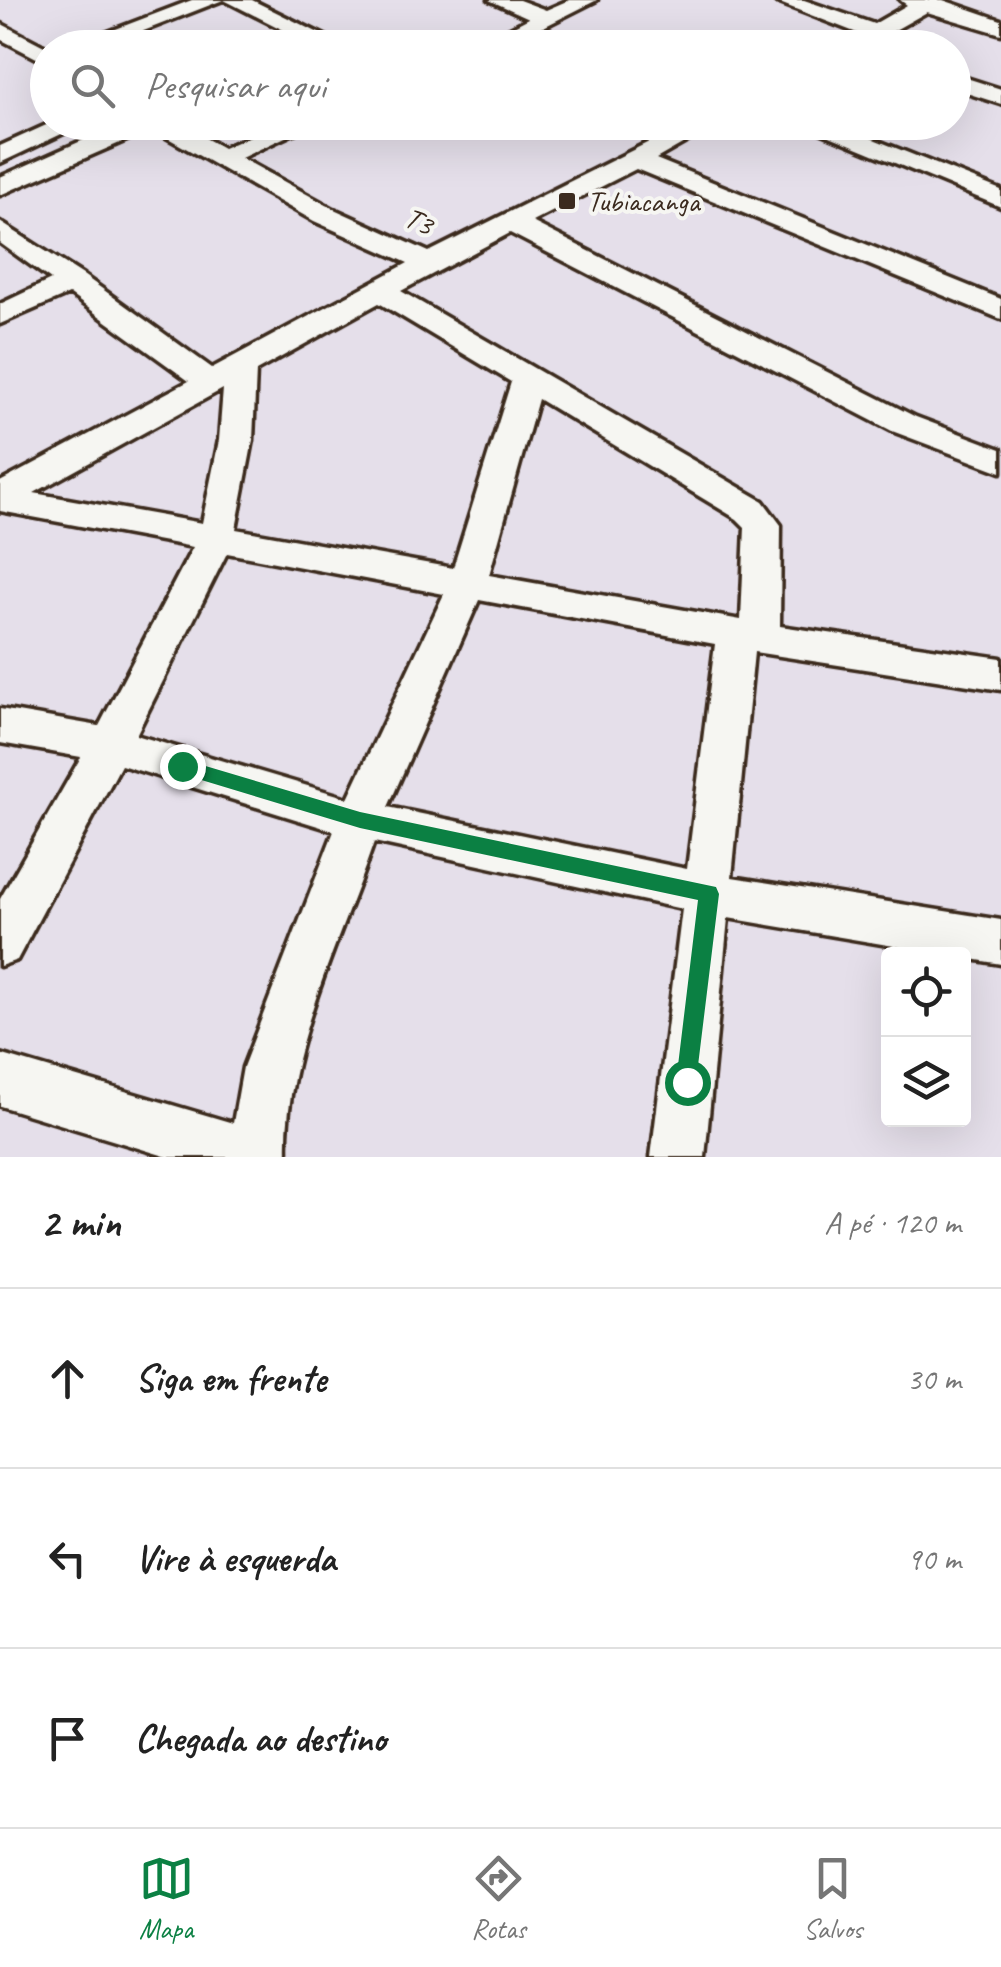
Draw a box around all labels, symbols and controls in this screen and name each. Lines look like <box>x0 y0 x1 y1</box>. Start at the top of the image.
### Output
search box <box>30 30 971 140</box>
icon: search <box>65 58 120 113</box>
text: Pesquisar aqui <box>145 62 326 109</box>
place label: Tubiacanga <box>587 182 702 220</box>
marker: Tubiacanga <box>556 190 578 212</box>
street label: T3 <box>399 198 441 245</box>
route end <box>160 744 206 790</box>
map controls <box>881 947 971 1127</box>
button: locate <box>881 947 971 1037</box>
button: layers <box>881 1037 971 1127</box>
route start <box>665 1060 711 1106</box>
text: 2 min <box>40 1196 120 1249</box>
text: A pé · 120 m <box>824 1202 961 1243</box>
icon: ahead <box>40 1351 95 1406</box>
text: Siga em frente <box>135 1355 326 1402</box>
text: 30 m <box>907 1358 961 1399</box>
icon: left <box>40 1531 95 1586</box>
text: Vire à esquerda <box>135 1535 335 1582</box>
text: 90 m <box>907 1538 961 1579</box>
icon: arrive <box>40 1711 95 1766</box>
text: Chegada ao destino <box>135 1715 386 1762</box>
tab: Mapa <box>139 1851 194 1946</box>
tab: Rotas <box>471 1851 526 1946</box>
tab: Salvos <box>803 1851 862 1946</box>

